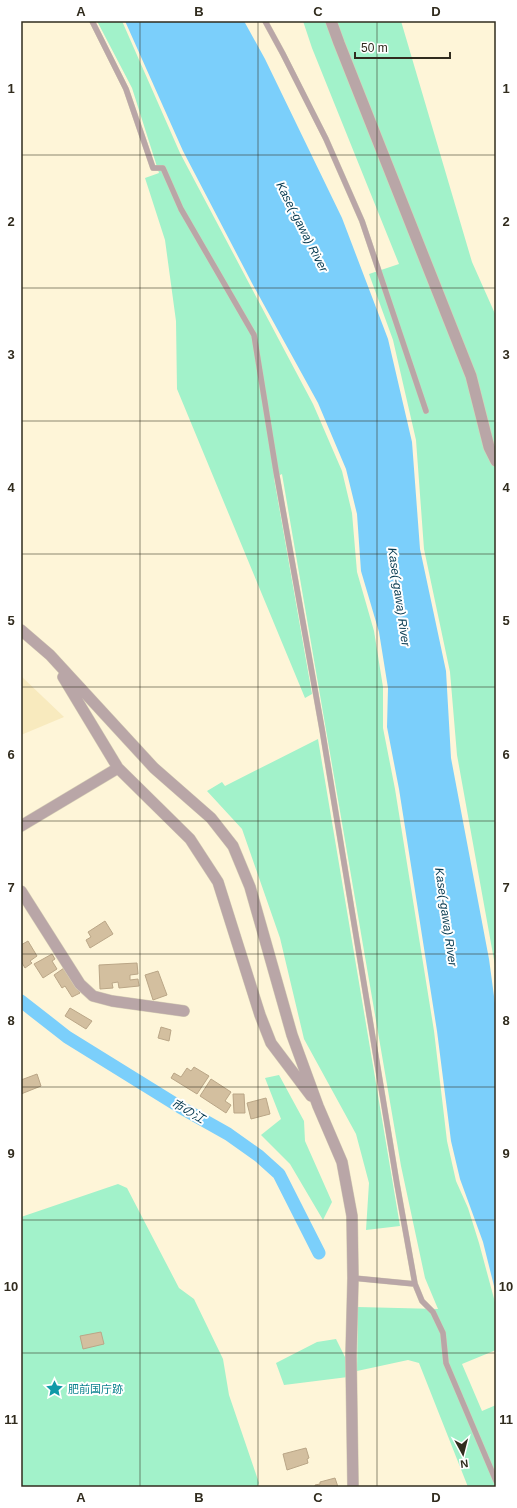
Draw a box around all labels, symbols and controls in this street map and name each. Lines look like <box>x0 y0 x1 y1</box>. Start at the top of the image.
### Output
text: A <box>76 4 86 19</box>
text: B <box>194 4 204 19</box>
text: C <box>313 4 323 19</box>
text: D <box>431 4 441 19</box>
scale bar <box>355 34 450 60</box>
text: 50 m <box>361 41 388 55</box>
text: 1 <box>7 81 15 96</box>
text: 1 <box>502 81 510 96</box>
water label: Kase(-gawa) River <box>273 180 331 275</box>
text: 2 <box>7 214 15 229</box>
text: 2 <box>502 214 510 229</box>
text: 3 <box>7 347 15 362</box>
text: 3 <box>502 347 510 362</box>
text: 4 <box>7 480 15 495</box>
text: 4 <box>502 480 510 495</box>
water label: Kase(-gawa) River <box>385 547 413 648</box>
text: 5 <box>7 613 15 628</box>
text: 5 <box>502 613 510 628</box>
text: 6 <box>7 747 15 762</box>
text: 6 <box>502 747 510 762</box>
water label: Kase(-gawa) River <box>432 867 460 968</box>
text: 7 <box>7 880 15 895</box>
text: 7 <box>502 880 510 895</box>
text: 8 <box>7 1013 15 1028</box>
text: 8 <box>502 1013 510 1028</box>
water label: 市の江 <box>169 1096 209 1127</box>
text: 9 <box>7 1146 15 1161</box>
text: 9 <box>502 1146 510 1161</box>
text: 10 <box>4 1279 18 1294</box>
text: 10 <box>499 1279 513 1294</box>
place icon: 肥前国庁跡 <box>45 1379 65 1399</box>
place label: 肥前国庁跡 <box>68 1383 123 1395</box>
text: 11 <box>4 1412 18 1427</box>
text: 11 <box>499 1412 513 1427</box>
north arrow <box>443 1434 483 1474</box>
text: N <box>459 1457 469 1470</box>
text: A <box>76 1490 86 1505</box>
text: B <box>194 1490 204 1505</box>
text: C <box>313 1490 323 1505</box>
text: D <box>431 1490 441 1505</box>

